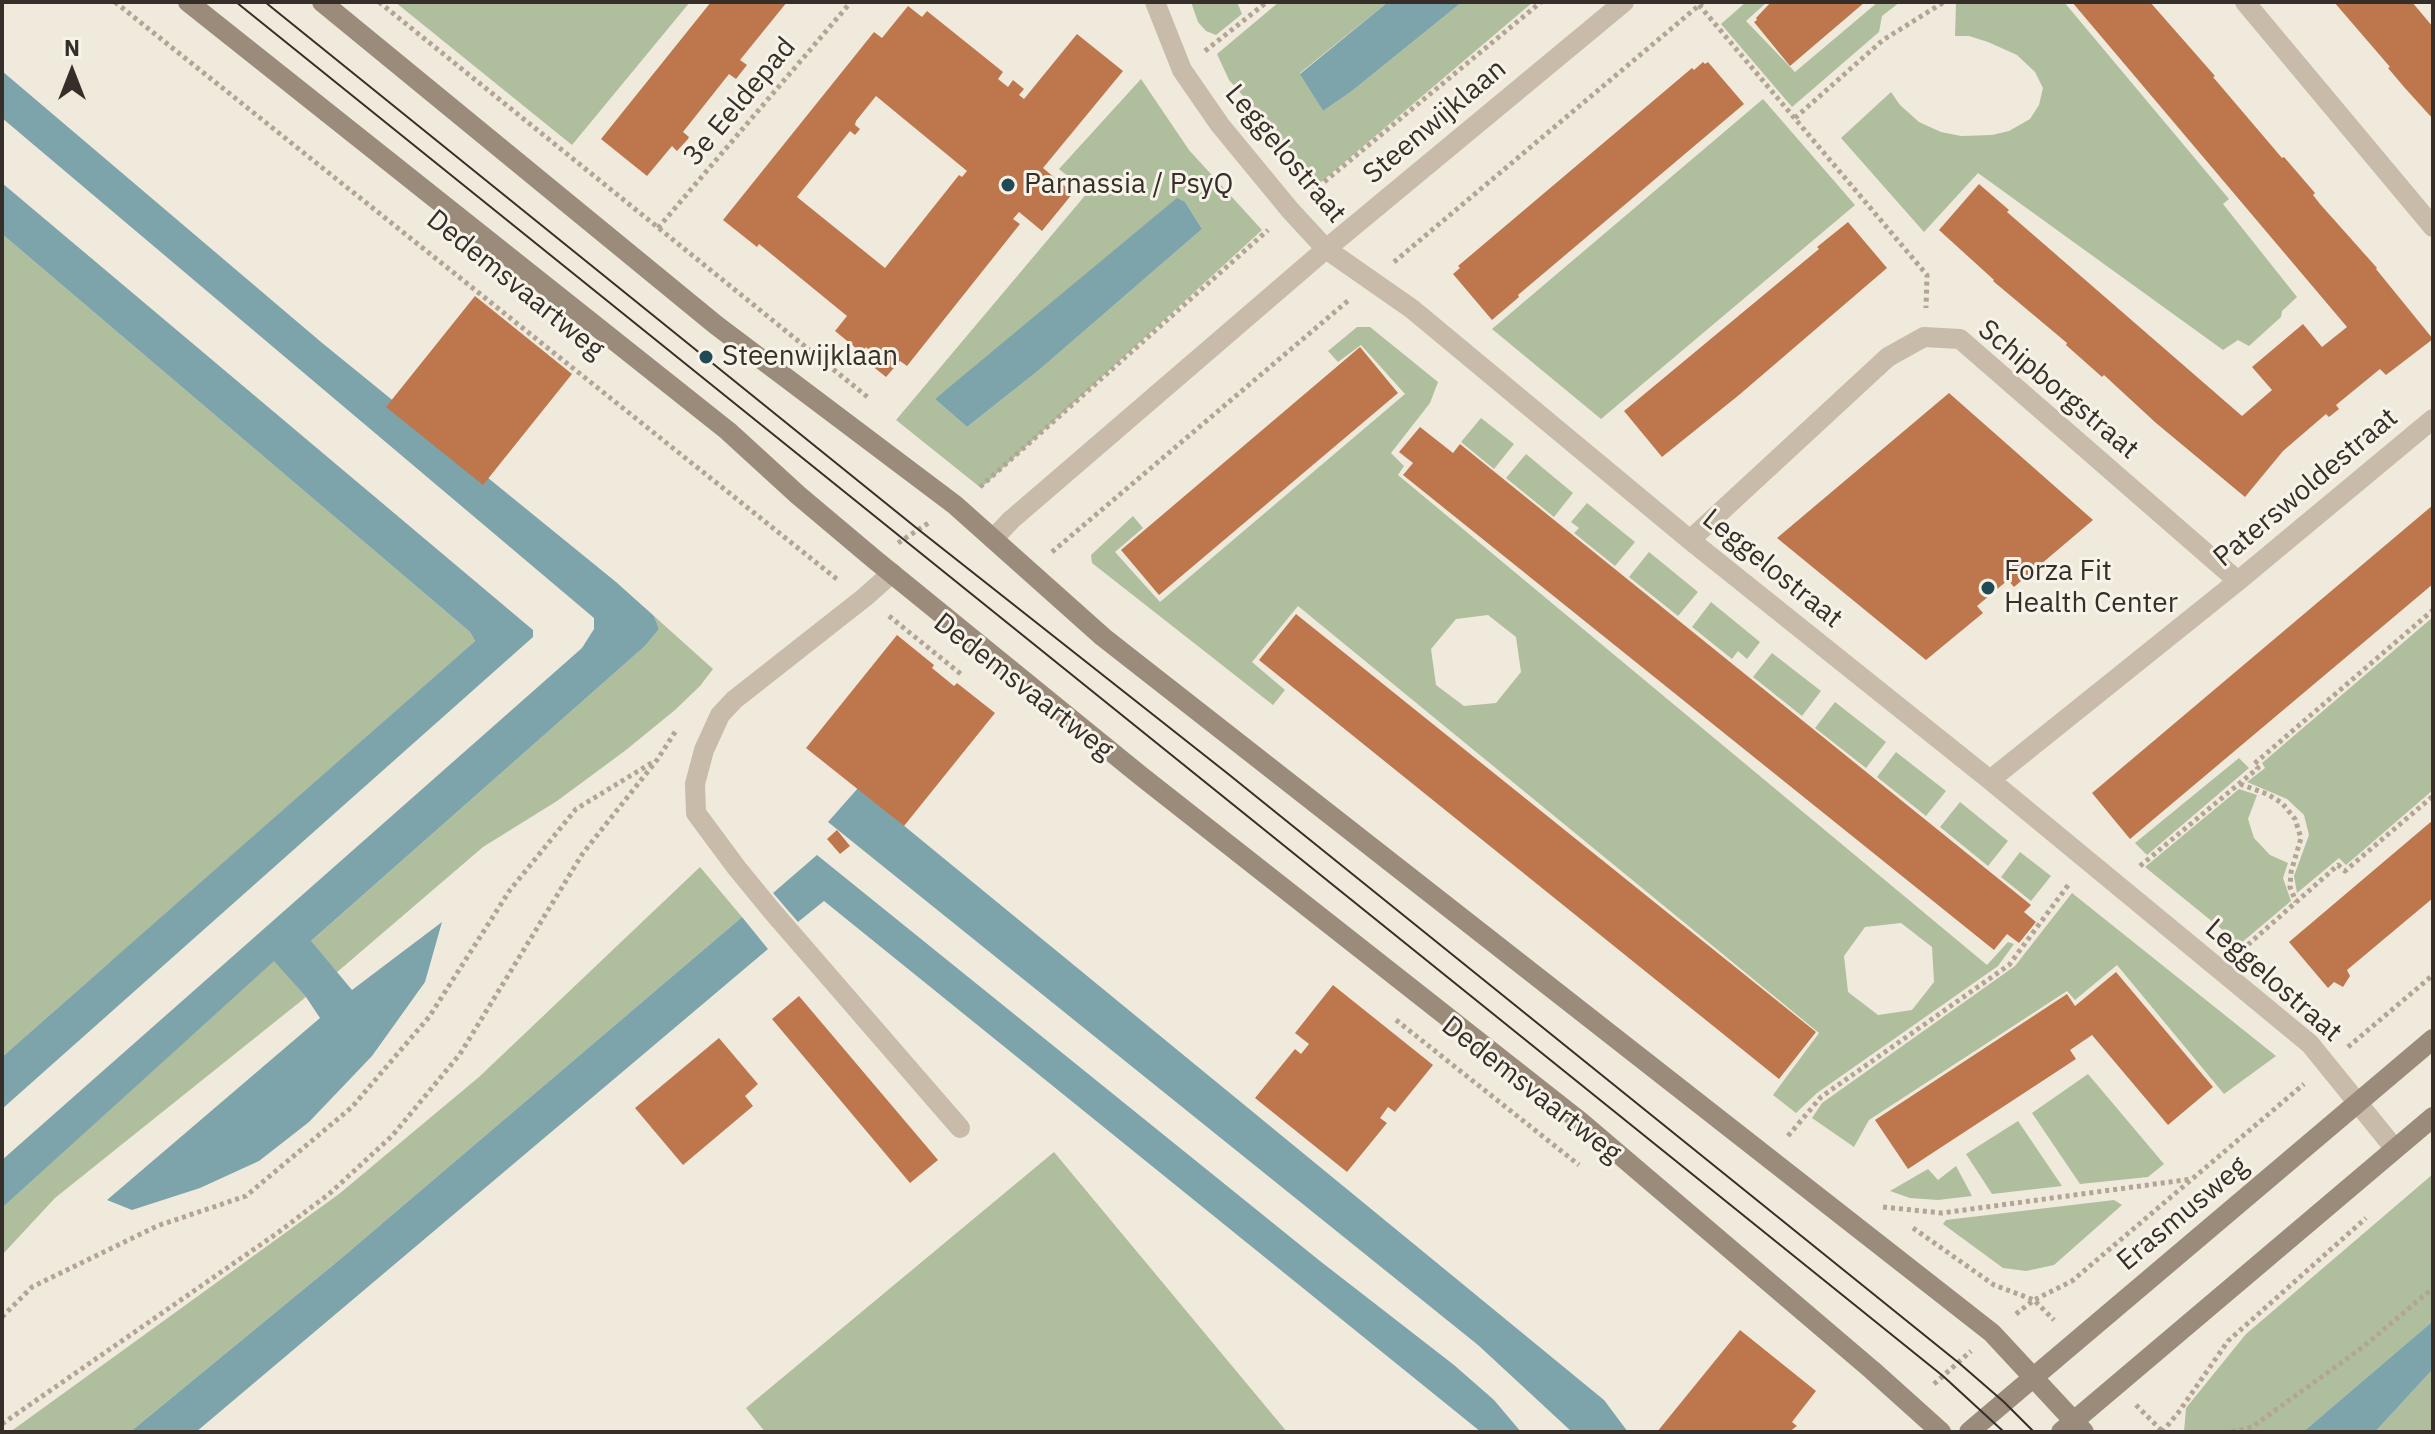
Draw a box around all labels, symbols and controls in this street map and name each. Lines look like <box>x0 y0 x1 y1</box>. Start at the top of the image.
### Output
street label: 3e Eeldepad <box>677 31 803 173</box>
north arrow <box>32 32 112 112</box>
text: N <box>64 33 80 62</box>
street label: Steenwijklaan <box>1357 53 1513 191</box>
street label: Leggelostraat <box>1217 78 1353 230</box>
place label: Parnassia / PsyQ <box>1024 168 1233 202</box>
marker: Parnassia / PsyQ <box>999 176 1017 194</box>
street label: Dedemsvaartweg <box>419 203 611 367</box>
street label: Schipborgstraat <box>1971 313 2145 467</box>
place label: Steenwijklaan <box>722 340 898 374</box>
marker: Steenwijklaan <box>697 348 715 366</box>
street label: Paterswoldestraat <box>2207 401 2405 575</box>
street label: Leggelostraat <box>1695 502 1849 636</box>
place label: Forza Fit Health Center <box>2004 555 2178 621</box>
marker: Forza Fit Health Center <box>1979 579 1997 597</box>
street label: Dedemsvaartweg <box>927 606 1119 768</box>
street label: Leggelostraat <box>2198 912 2348 1050</box>
street label: Dedemsvaartweg <box>1435 1009 1627 1171</box>
street label: Erasmusweg <box>2111 1150 2255 1278</box>

